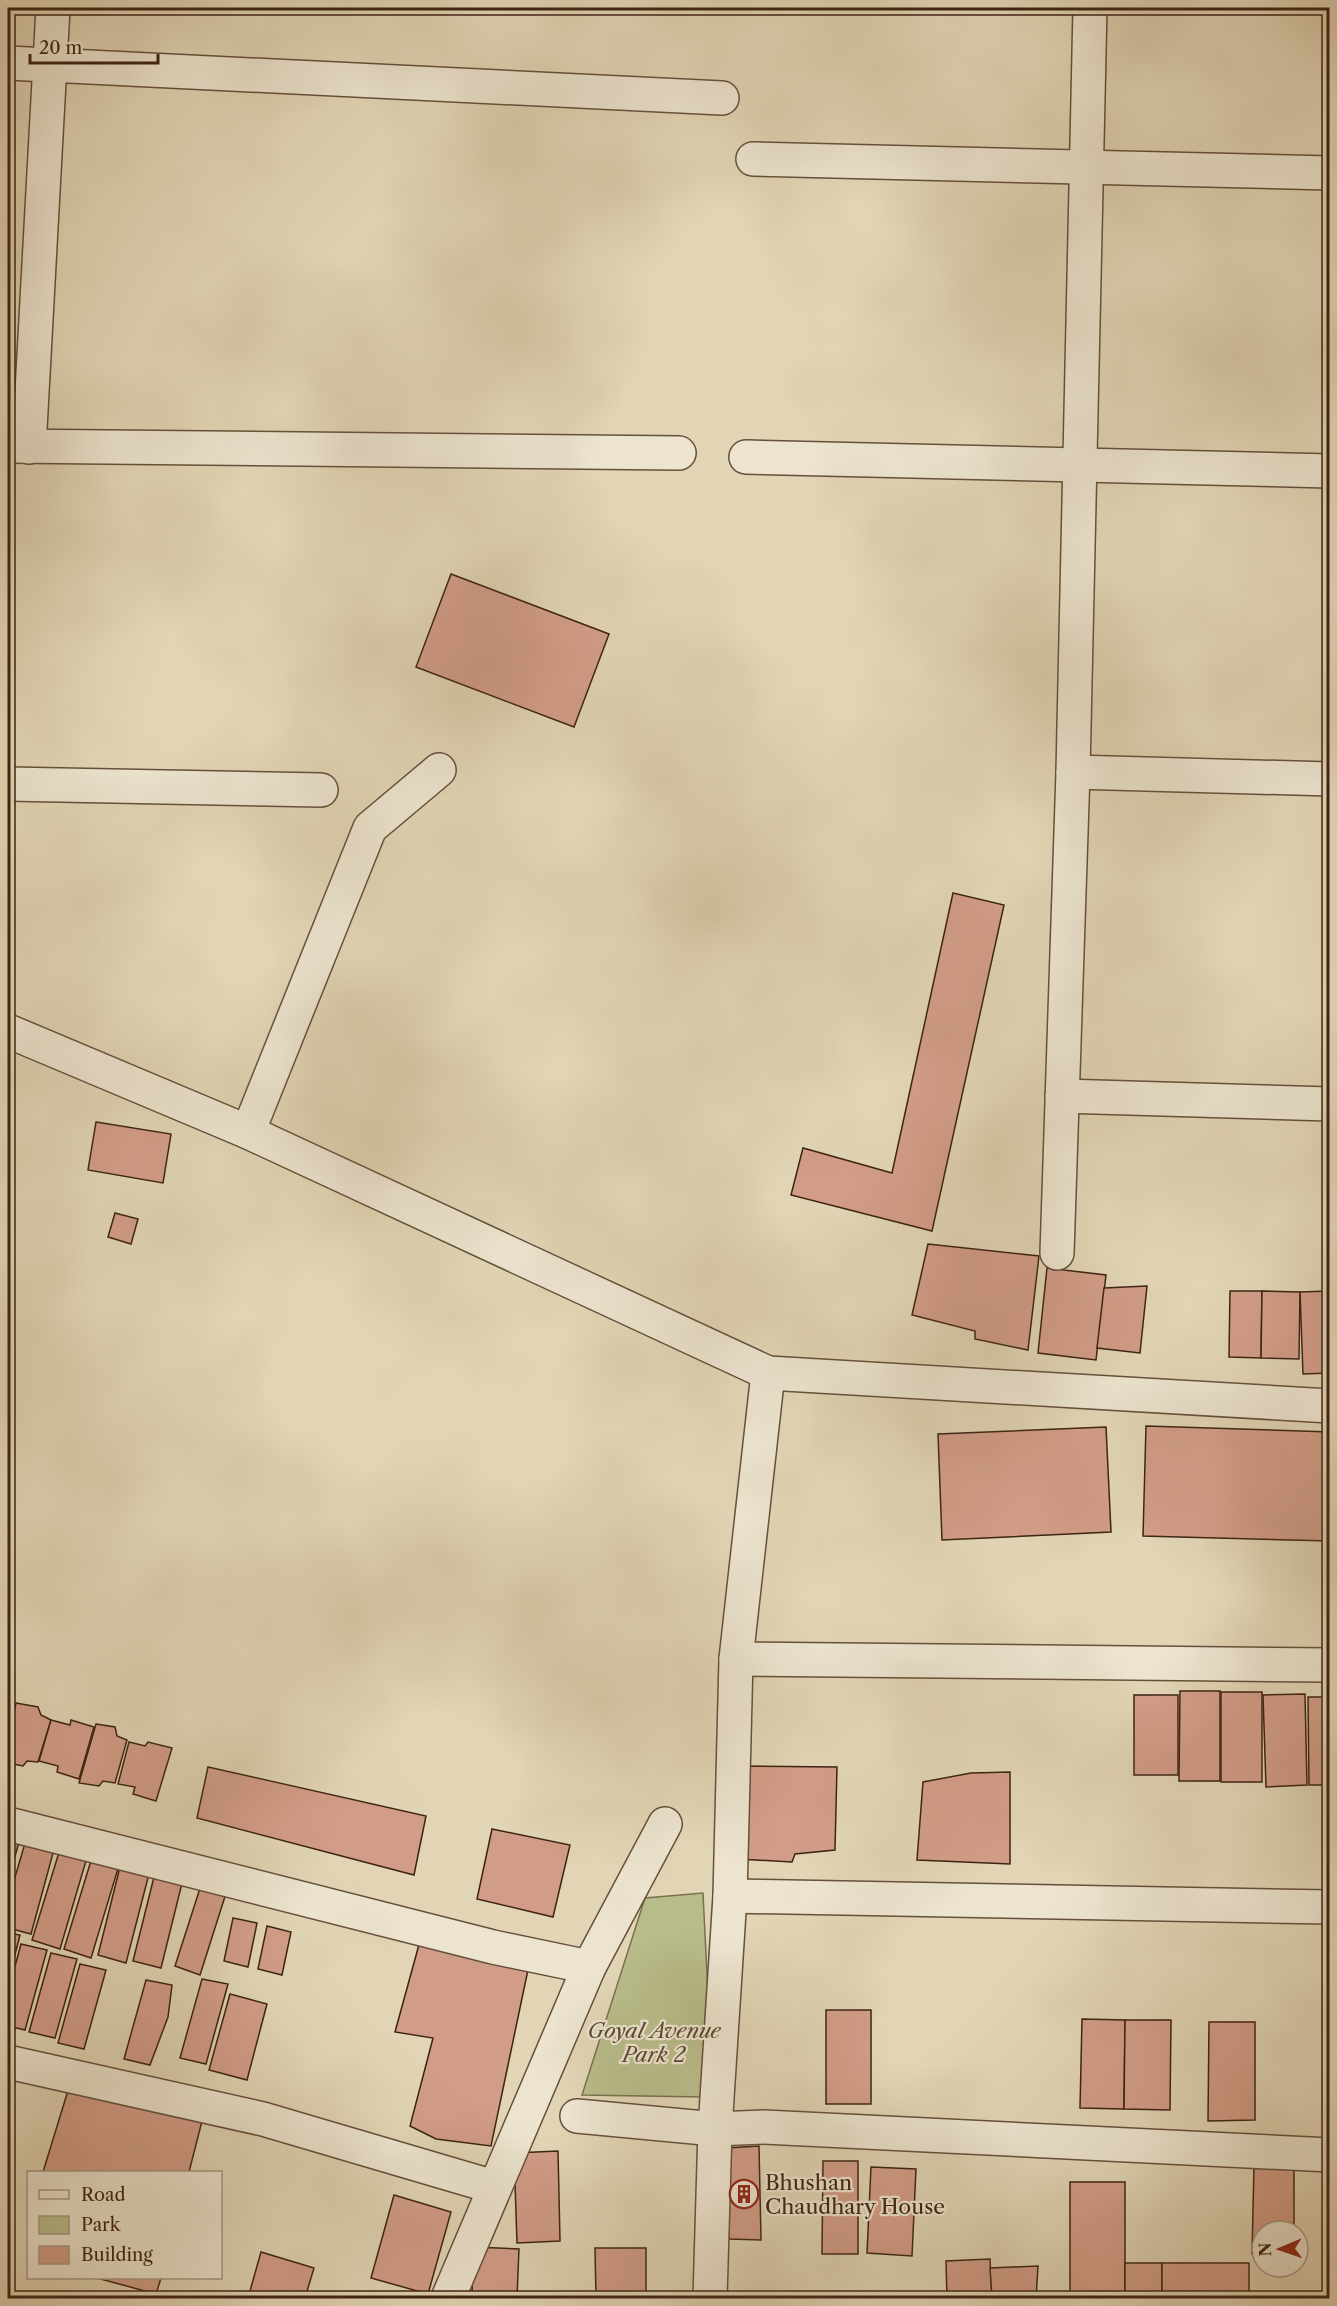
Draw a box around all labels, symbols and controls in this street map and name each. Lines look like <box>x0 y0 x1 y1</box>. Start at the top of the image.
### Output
scale bar <box>30 27 158 65</box>
text: 20 m <box>39 37 83 59</box>
park label: Goyal Avenue Park 2 <box>587 2018 721 2067</box>
place label: Bhushan Chaudhary House <box>765 2170 945 2219</box>
legend <box>27 2171 222 2279</box>
building icon: Bhushan Chaudhary House <box>728 2178 760 2210</box>
text: Road <box>81 2184 126 2206</box>
text: Park <box>81 2214 122 2236</box>
north arrow <box>1250 2219 1310 2279</box>
text: N <box>1255 2242 1275 2257</box>
text: Building <box>81 2244 153 2266</box>

